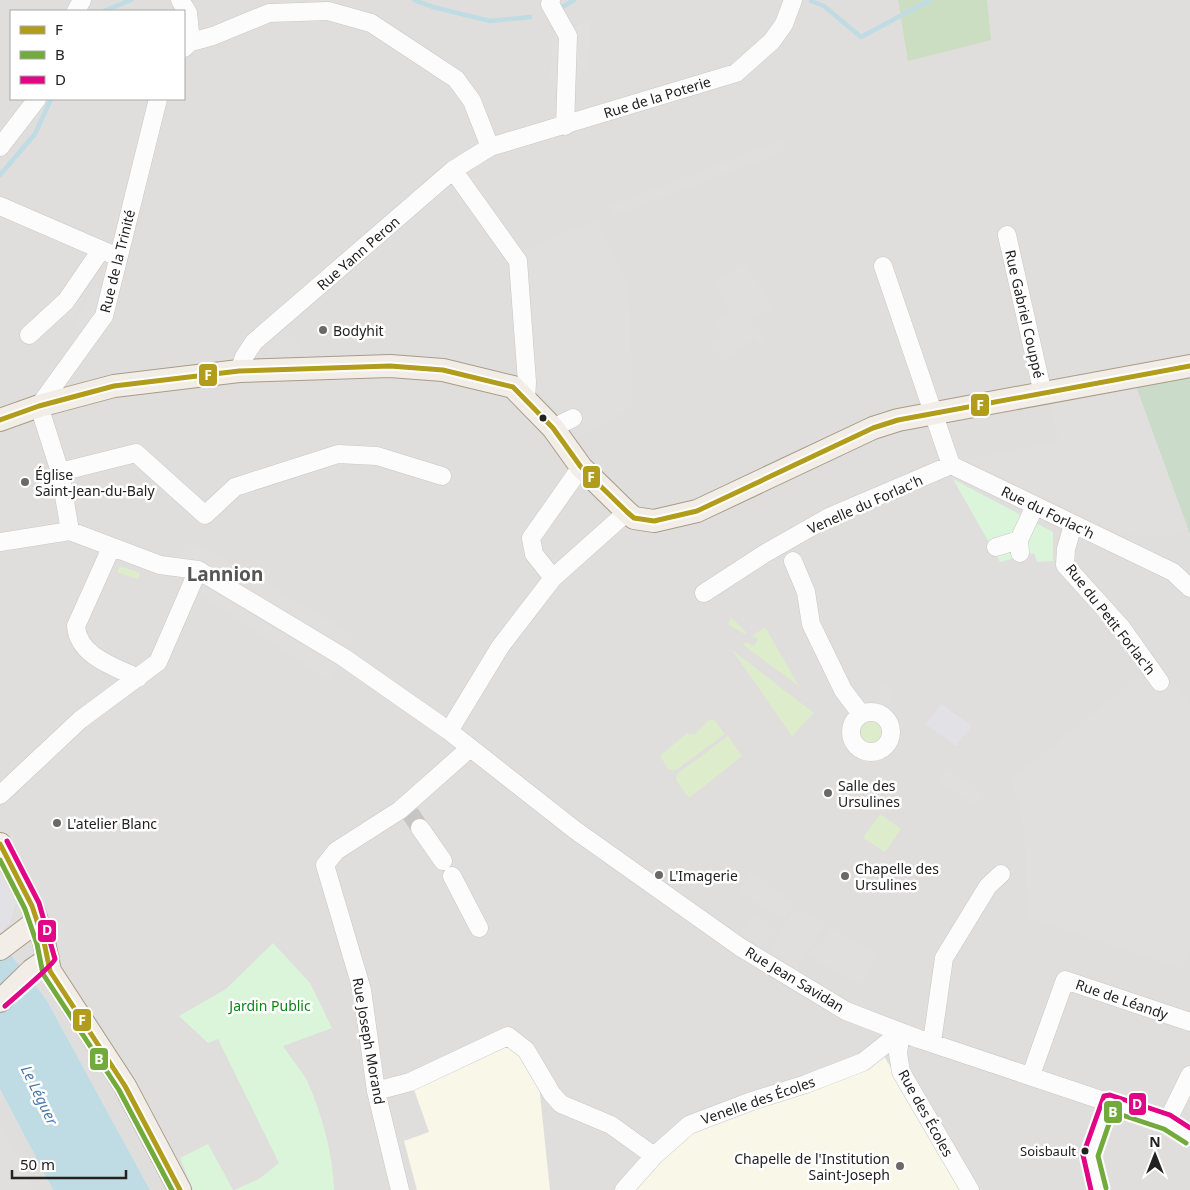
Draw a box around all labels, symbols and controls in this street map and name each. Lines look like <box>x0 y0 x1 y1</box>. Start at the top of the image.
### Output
legend <box>10 10 185 100</box>
text: F <box>55 19 63 39</box>
text: B <box>55 44 65 64</box>
text: D <box>55 69 66 89</box>
street label: Rue de la Poterie <box>601 72 713 122</box>
street label: Rue de la Trinité <box>95 207 139 315</box>
street label: Rue Yann Peron <box>313 212 403 294</box>
street label: Rue Gabriel Couppé <box>1001 248 1049 380</box>
place label: Bodyhit <box>333 321 384 340</box>
marker: Bodyhit <box>317 324 329 336</box>
line badge: F <box>198 363 218 387</box>
text: F <box>204 365 212 384</box>
line badge: F <box>970 393 990 417</box>
text: F <box>976 395 984 414</box>
unlabelled marker <box>538 413 548 423</box>
place label: Église Saint-Jean-du-Baly <box>35 465 155 500</box>
line badge: F <box>582 465 601 489</box>
text: F <box>587 467 595 486</box>
street label: Venelle du Forlac'h <box>804 470 926 538</box>
marker: Église Saint-Jean-du-Baly <box>19 476 31 488</box>
street label: Rue du Forlac'h <box>998 481 1098 543</box>
street label: Rue du Petit Forlac'h <box>1062 560 1160 678</box>
district label: Lannion <box>187 561 263 587</box>
place label: Salle des Ursulines <box>838 776 900 811</box>
marker: Salle des Ursulines <box>822 787 834 799</box>
place label: L'atelier Blanc <box>67 814 157 833</box>
marker: L'atelier Blanc <box>51 817 63 829</box>
place label: Chapelle des Ursulines <box>855 859 939 894</box>
place label: L'Imagerie <box>669 866 738 885</box>
marker: L'Imagerie <box>653 869 665 881</box>
marker: Chapelle des Ursulines <box>839 870 851 882</box>
line badge: D <box>37 919 57 943</box>
text: D <box>42 920 52 939</box>
street label: Rue Jean Savidan <box>742 942 848 1016</box>
street label: Rue de Léandy <box>1073 974 1172 1024</box>
street label: Rue Joseph Morand <box>348 976 390 1106</box>
park label: Jardin Public <box>227 996 311 1015</box>
line badge: F <box>72 1008 92 1032</box>
text: F <box>78 1010 86 1029</box>
line badge: B <box>89 1047 109 1071</box>
text: B <box>94 1049 104 1068</box>
water label: Le Léguer <box>17 1062 63 1129</box>
street label: Rue des Écoles <box>894 1066 958 1160</box>
street label: Venelle des Écoles <box>698 1071 818 1128</box>
line badge: D <box>1128 1092 1147 1116</box>
text: D <box>1132 1094 1142 1113</box>
line badge: B <box>1103 1100 1123 1124</box>
text: B <box>1108 1102 1118 1121</box>
north arrow <box>1130 1130 1180 1180</box>
text: N <box>1149 1132 1161 1151</box>
place label: Soisbault <box>1020 1142 1076 1160</box>
marker: Soisbault <box>1080 1146 1090 1156</box>
scale bar <box>12 1148 126 1180</box>
place label: Chapelle de l'Institution Saint-Joseph <box>734 1149 890 1184</box>
text: 50 m <box>20 1154 55 1174</box>
marker: Chapelle de l'Institution Saint-Joseph <box>894 1160 906 1172</box>

